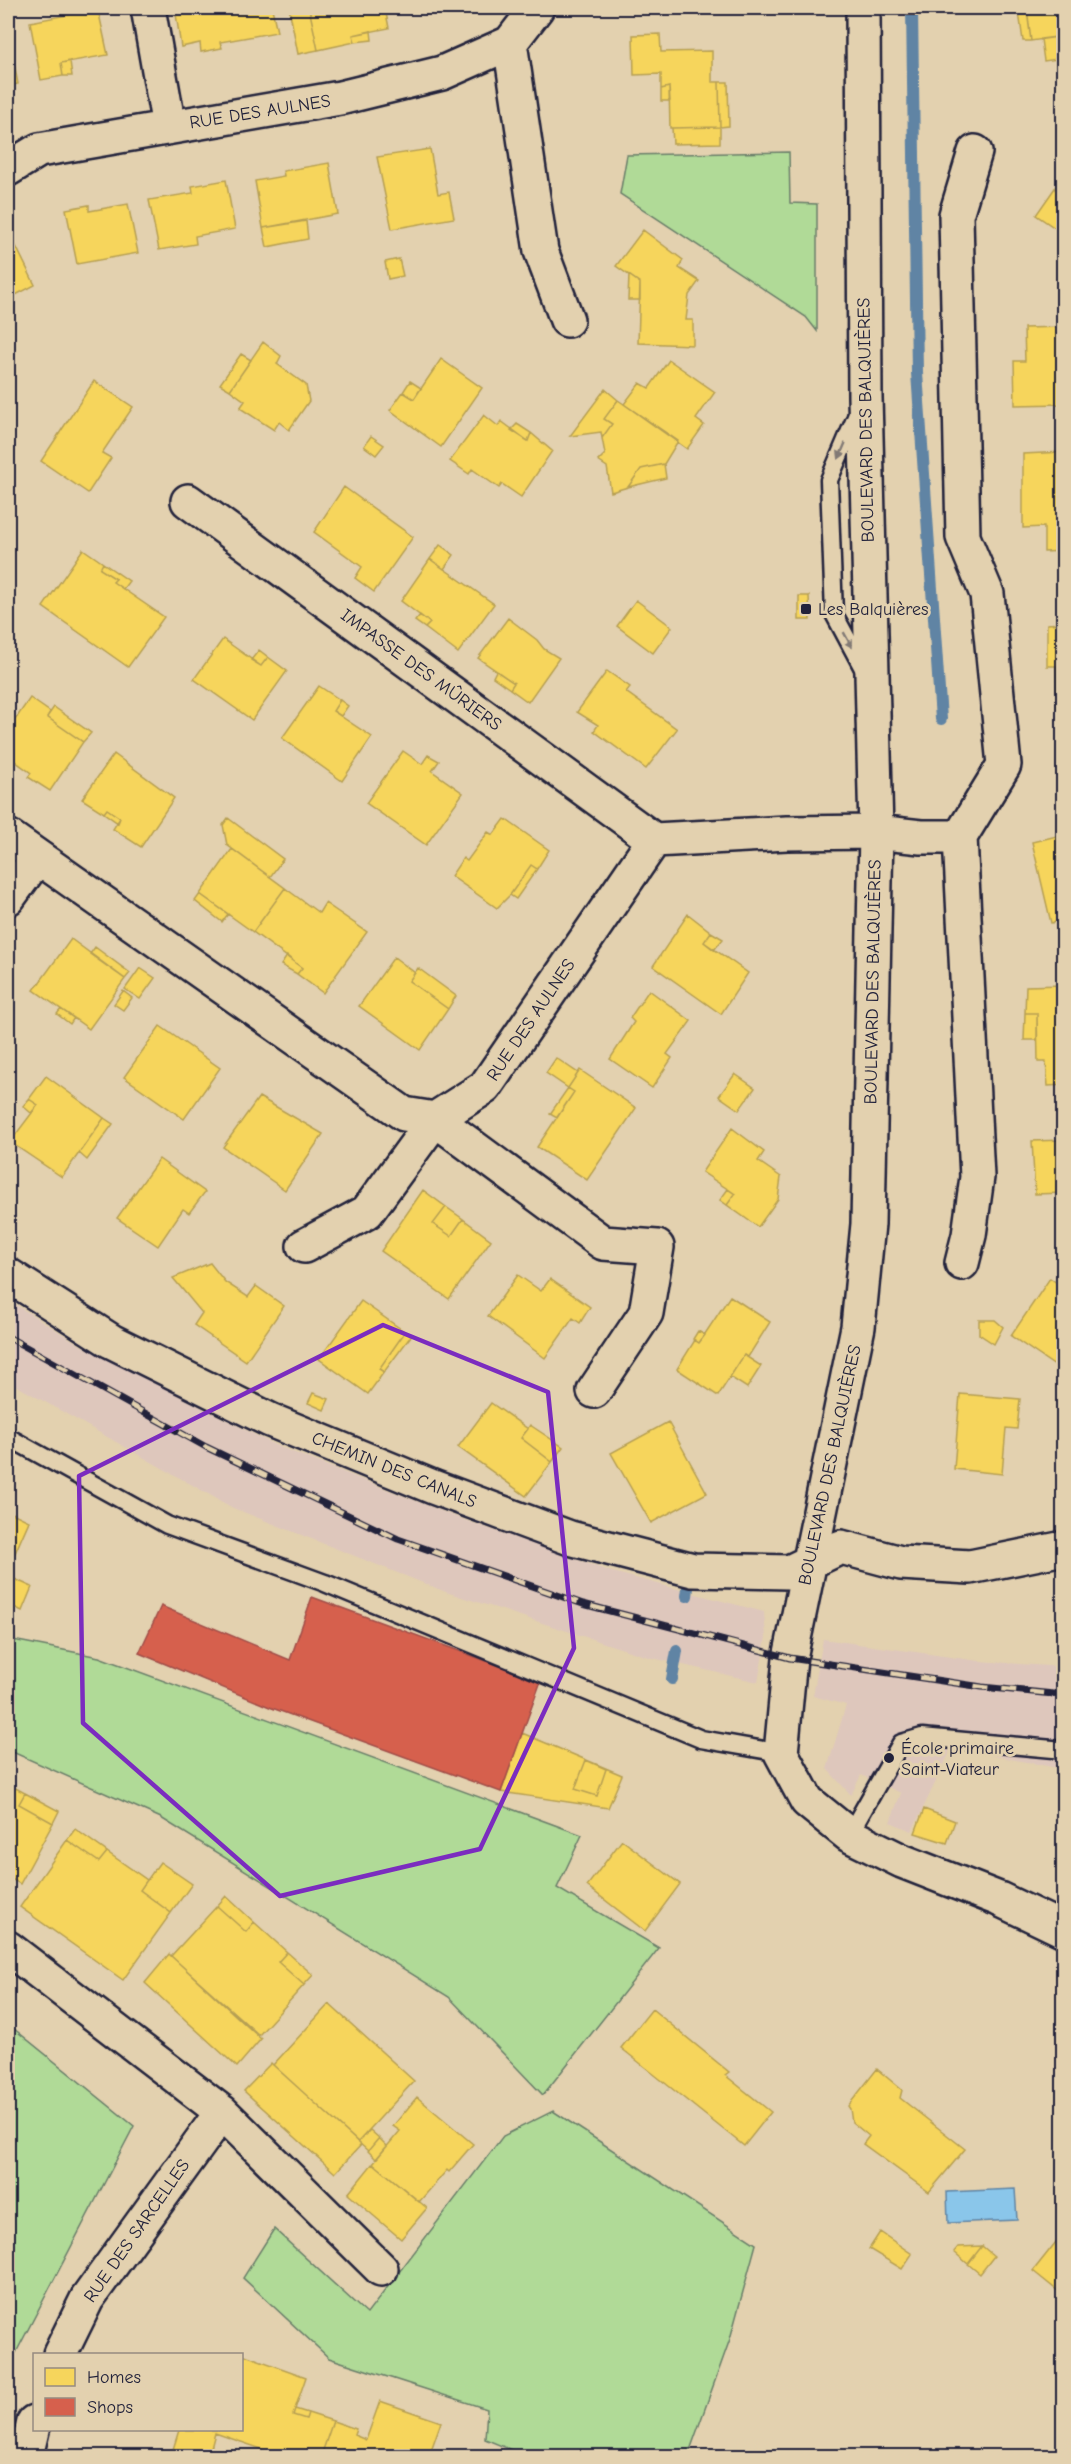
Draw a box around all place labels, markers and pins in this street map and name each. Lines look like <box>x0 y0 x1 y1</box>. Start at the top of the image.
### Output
place label: Les Balquières <box>818 599 929 620</box>
marker: Les Balquières <box>799 602 813 616</box>
place label: École primaire Saint-Viateur <box>901 1737 1014 1780</box>
marker: École primaire Saint-Viateur <box>882 1751 896 1765</box>

